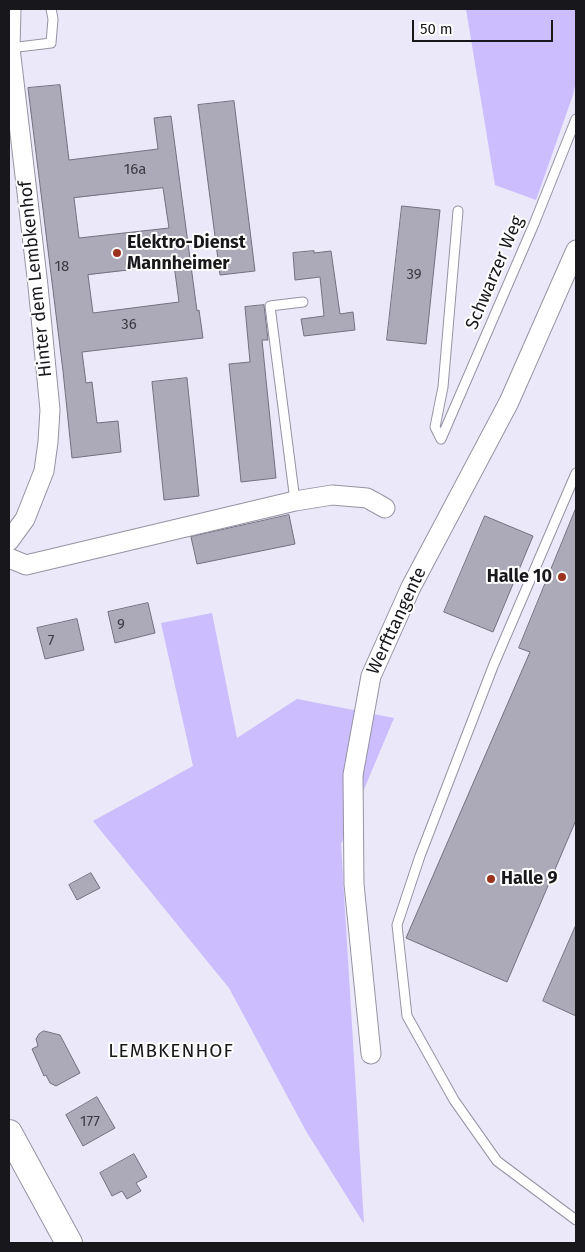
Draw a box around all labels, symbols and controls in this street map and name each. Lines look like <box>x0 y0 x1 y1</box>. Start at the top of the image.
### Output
scale bar <box>415 10 556 42</box>
text: 50 m <box>420 20 453 38</box>
house number: 16a <box>124 161 146 179</box>
street label: Hinter dem Lembkenhof <box>15 180 57 378</box>
street label: Schwarzer Weg <box>461 213 529 333</box>
place label: Elektro-Dienst Mannheimer <box>127 232 246 274</box>
marker: Elektro-Dienst Mannheimer <box>111 247 123 259</box>
house number: 18 <box>55 258 69 276</box>
house number: 39 <box>406 266 422 284</box>
house number: 36 <box>121 316 137 334</box>
street label: Werfttangente <box>363 564 431 678</box>
place label: Halle 10 <box>487 566 552 588</box>
marker: Halle 10 <box>556 571 568 583</box>
house number: 9 <box>117 616 125 634</box>
house number: 7 <box>48 632 54 650</box>
place label: Halle 9 <box>501 868 558 890</box>
marker: Halle 9 <box>485 873 497 885</box>
district label: LEMBKENHOF <box>107 1041 235 1063</box>
house number: 177 <box>80 1113 100 1131</box>

